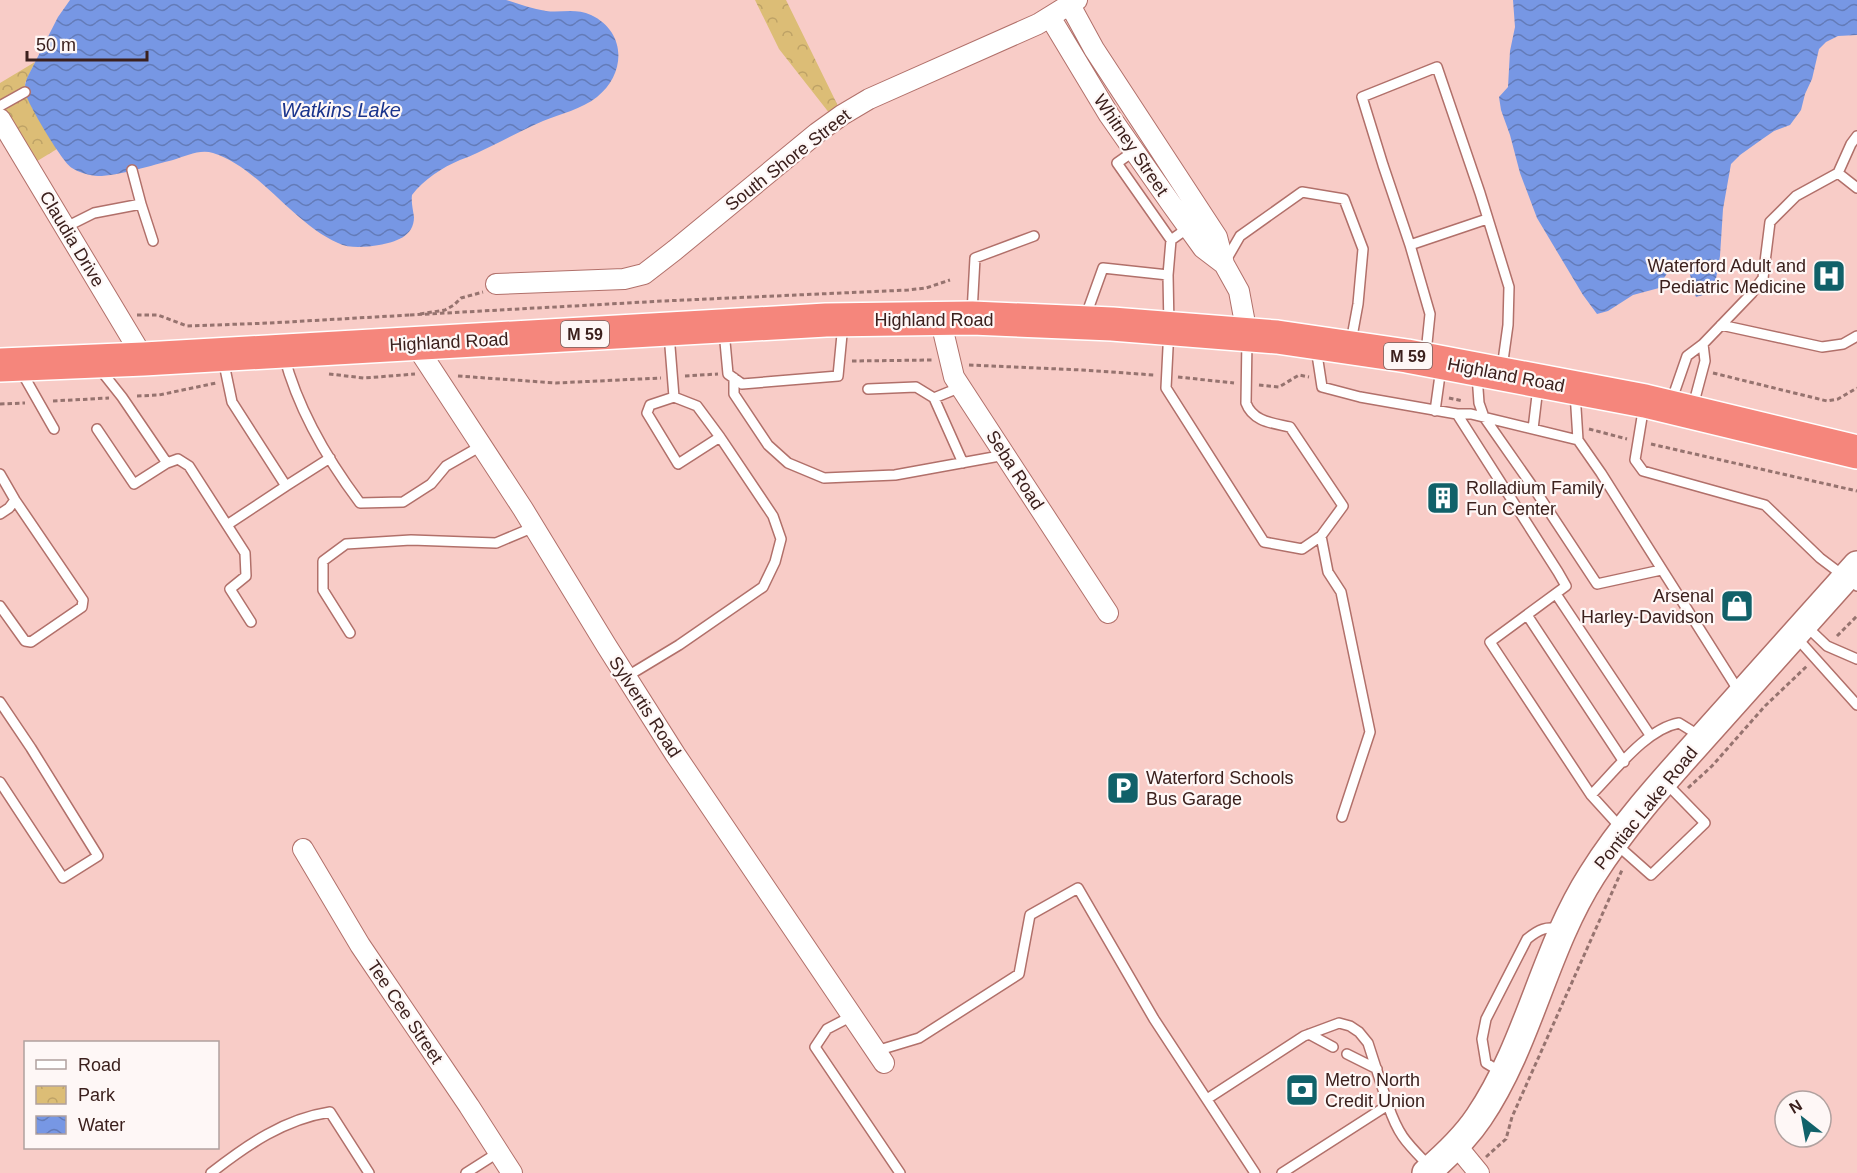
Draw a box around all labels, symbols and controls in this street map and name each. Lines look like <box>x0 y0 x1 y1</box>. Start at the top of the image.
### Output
scale bar <box>27 24 147 62</box>
text: 50 m <box>36 35 76 55</box>
street label: Whitney Street <box>1090 90 1172 200</box>
water label: Watkins Lake <box>281 99 401 121</box>
street label: South Shore Street <box>722 105 854 215</box>
street label: Claudia Drive <box>36 188 108 290</box>
place label: Waterford Adult and Pediatric Medicine <box>1648 256 1806 297</box>
hospital icon: Waterford Adult and Pediatric Medicine <box>1811 258 1847 294</box>
street label: Highland Road <box>874 310 994 330</box>
road number: M 59 <box>561 321 609 347</box>
street label: Highland Road <box>389 329 509 355</box>
road number: M 59 <box>1384 343 1432 369</box>
street label: Highland Road <box>1446 354 1566 396</box>
street label: Seba Road <box>982 427 1048 513</box>
place label: Rolladium Family Fun Center <box>1466 478 1604 519</box>
building icon: Rolladium Family Fun Center <box>1425 480 1461 516</box>
place label: Arsenal Harley-Davidson <box>1581 586 1714 627</box>
shop icon: Arsenal Harley-Davidson <box>1719 588 1755 624</box>
street label: Sylvertis Road <box>605 653 685 761</box>
street label: Pontiac Lake Road <box>1590 743 1702 873</box>
place label: Waterford Schools Bus Garage <box>1146 768 1293 809</box>
parking icon: Waterford Schools Bus Garage <box>1105 770 1141 806</box>
street label: Tee Cee Street <box>363 957 447 1067</box>
legend <box>24 1041 219 1149</box>
text: Road <box>78 1055 121 1075</box>
place label: Metro North Credit Union <box>1325 1070 1425 1111</box>
bank icon: Metro North Credit Union <box>1284 1072 1320 1108</box>
text: Park <box>78 1085 116 1105</box>
north arrow <box>1773 1089 1833 1149</box>
text: N <box>1786 1096 1805 1117</box>
text: Water <box>78 1115 125 1135</box>

